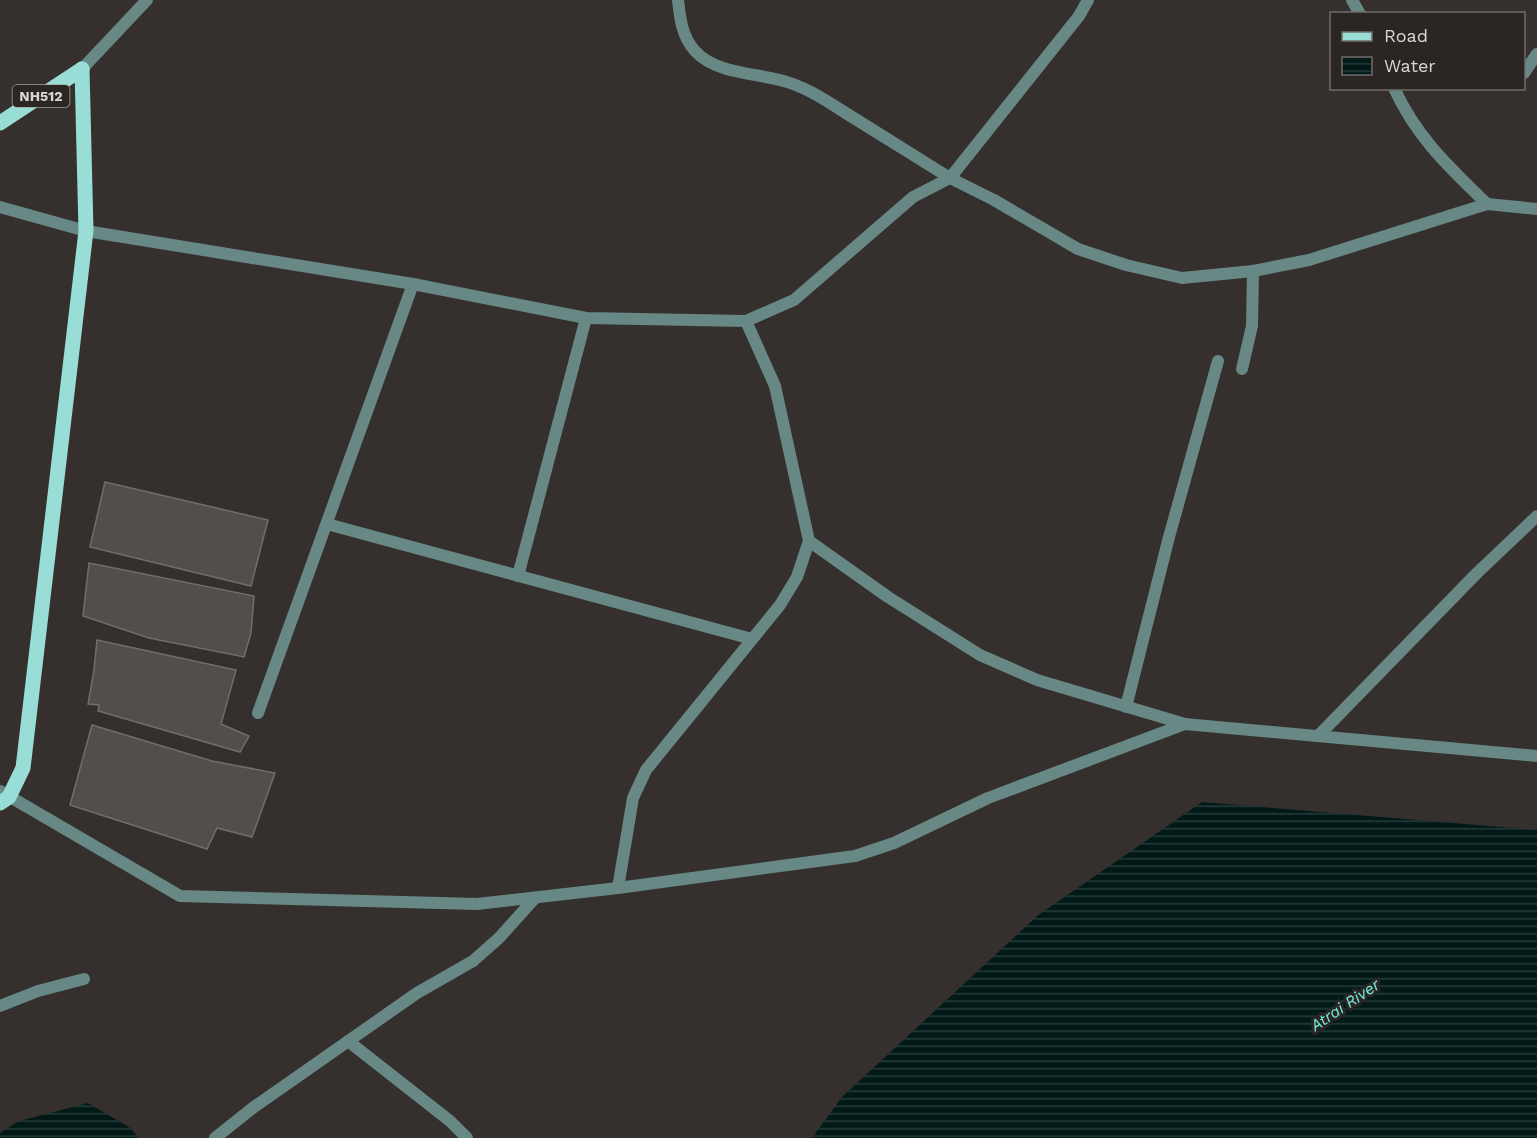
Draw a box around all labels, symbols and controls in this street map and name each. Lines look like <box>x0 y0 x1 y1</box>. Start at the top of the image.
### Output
legend <box>1330 12 1525 90</box>
text: Road <box>1384 25 1428 46</box>
text: Water <box>1384 55 1436 76</box>
road number: NH512 <box>12 85 70 107</box>
water label: Atrai River <box>1306 975 1384 1036</box>

